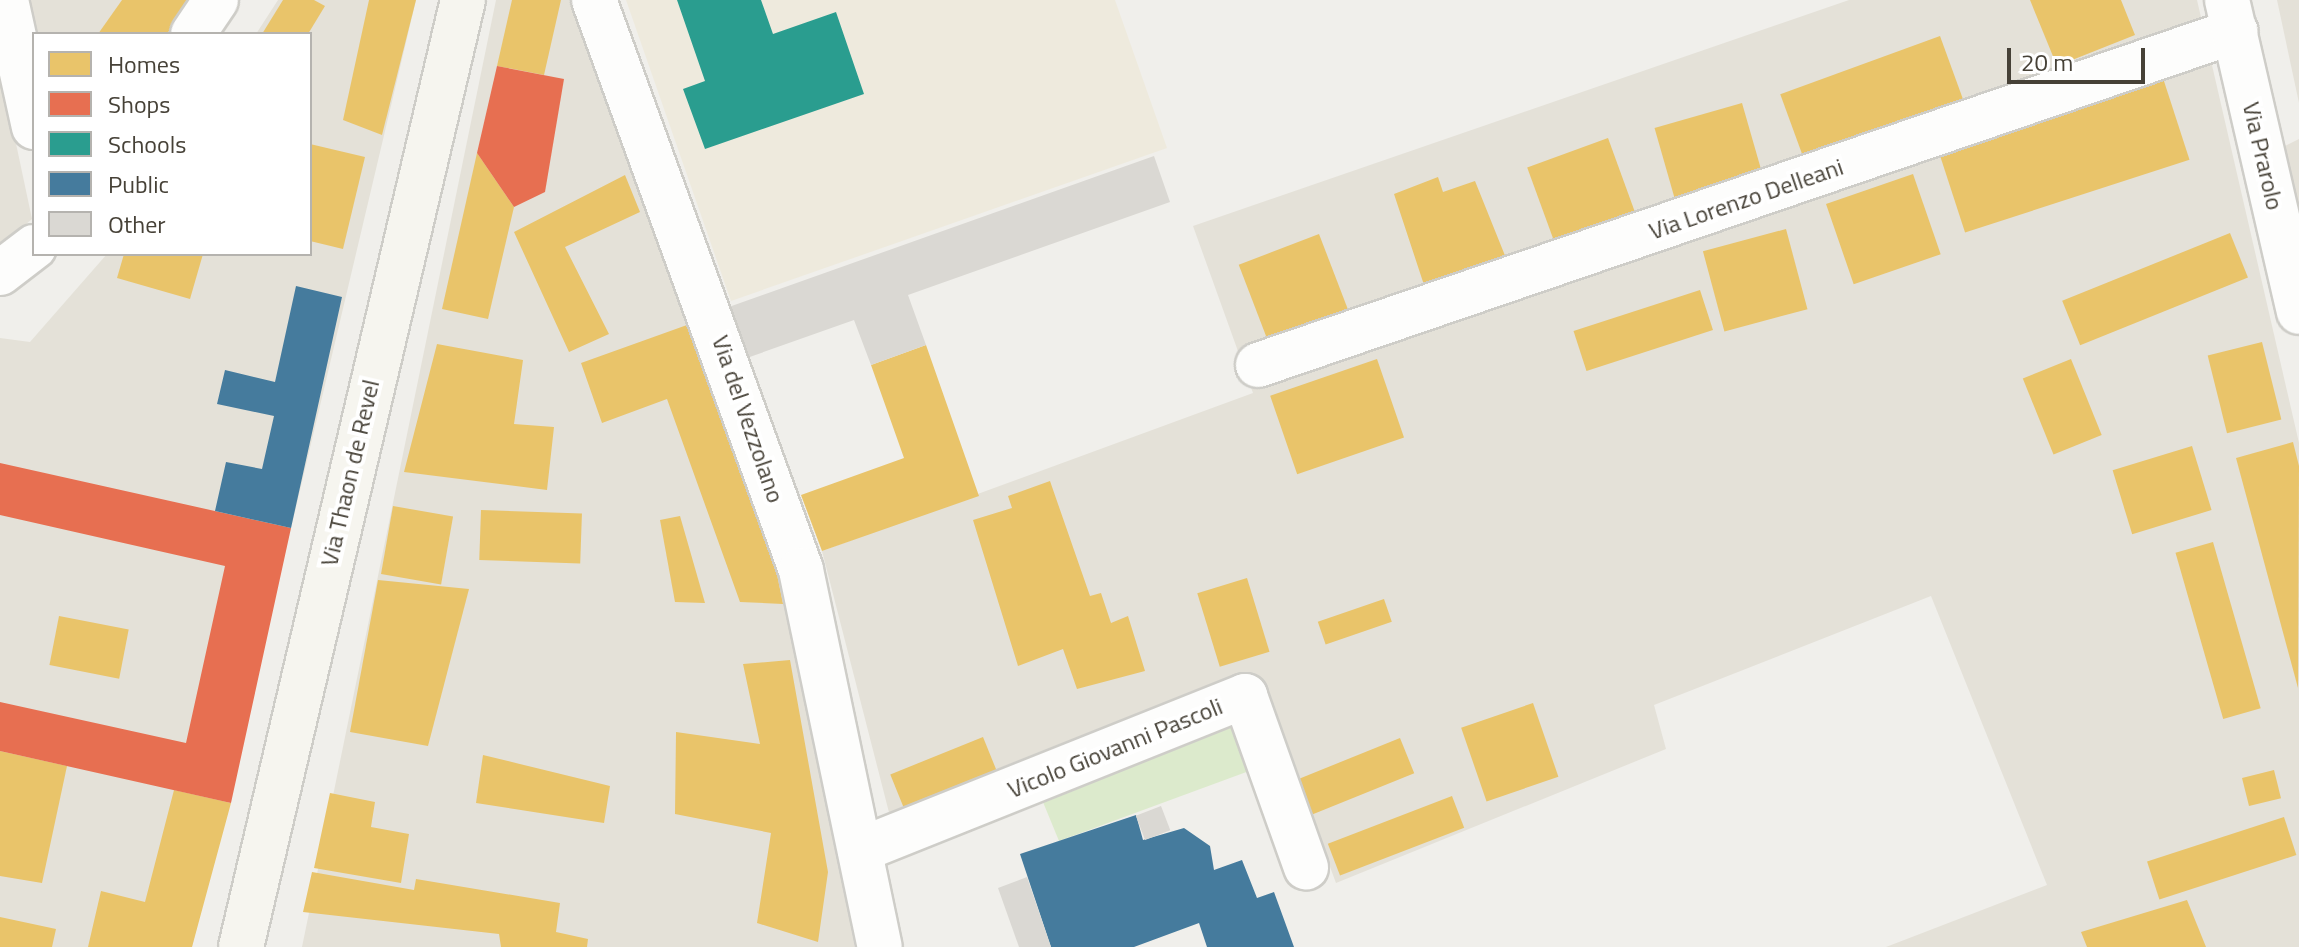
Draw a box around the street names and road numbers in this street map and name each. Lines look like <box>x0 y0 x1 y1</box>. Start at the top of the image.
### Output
street label: Via Prarolo <box>2237 99 2289 213</box>
street label: Via Lorenzo Delleani <box>1645 152 1847 246</box>
street label: Via del Vezzolano <box>706 332 790 506</box>
street label: Via Thaon de Revel <box>315 377 385 569</box>
street label: Vicolo Giovanni Pascoli <box>1003 692 1227 804</box>

